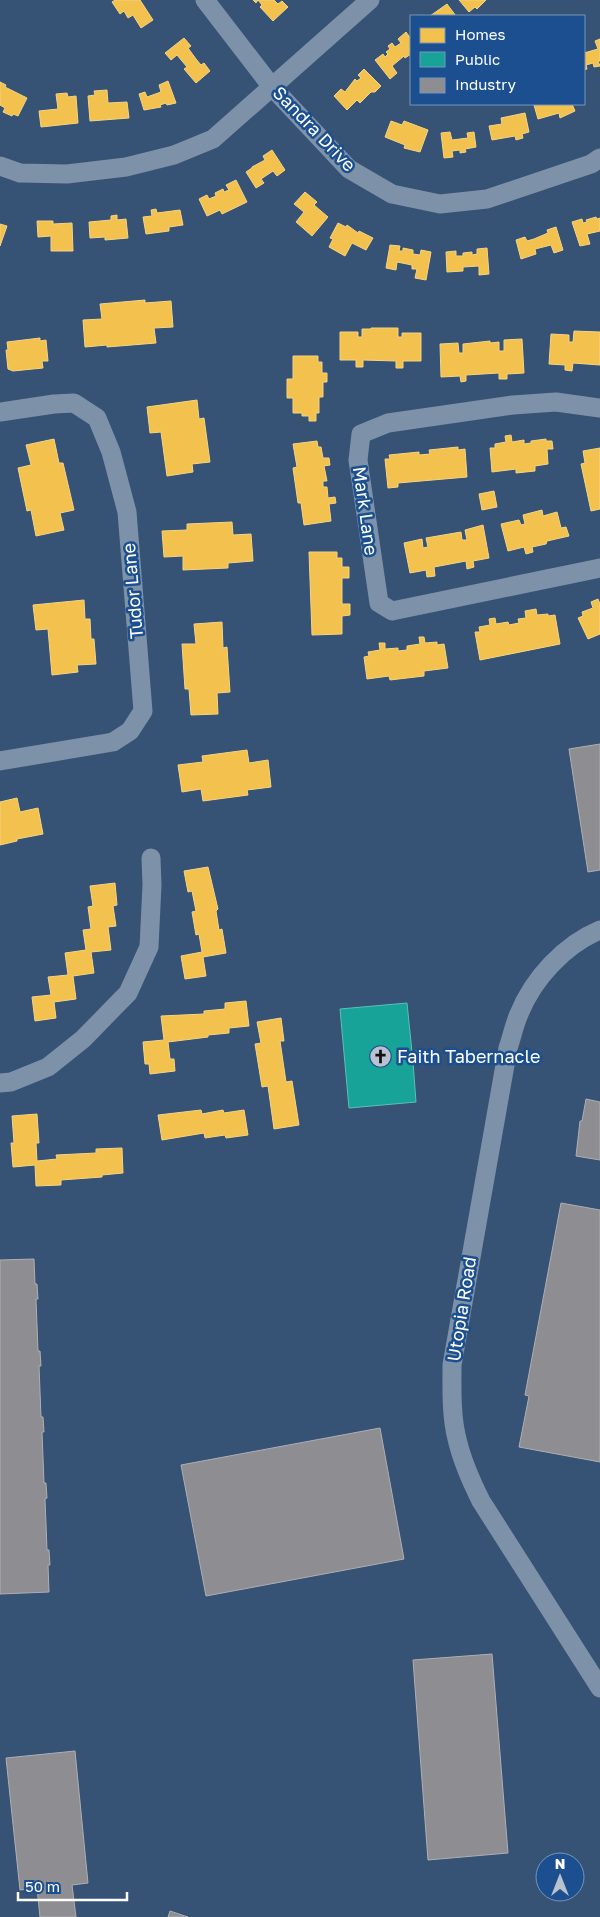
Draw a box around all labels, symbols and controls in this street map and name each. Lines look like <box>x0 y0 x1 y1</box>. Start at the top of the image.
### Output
legend <box>410 15 585 105</box>
text: Homes <box>455 25 505 43</box>
text: Public <box>455 50 500 68</box>
text: Industry <box>455 75 516 93</box>
street label: Sandra Drive <box>269 81 361 175</box>
street label: Mark Lane <box>349 465 383 557</box>
street label: Tudor Lane <box>117 542 147 640</box>
church icon: Faith Tabernacle <box>369 1045 393 1069</box>
place label: Faith Tabernacle <box>397 1045 540 1067</box>
street label: Utopia Road <box>442 1255 480 1363</box>
north arrow <box>535 1852 585 1902</box>
text: N <box>555 1855 565 1872</box>
scale bar <box>18 1870 126 1902</box>
text: 50 m <box>25 1877 60 1895</box>

